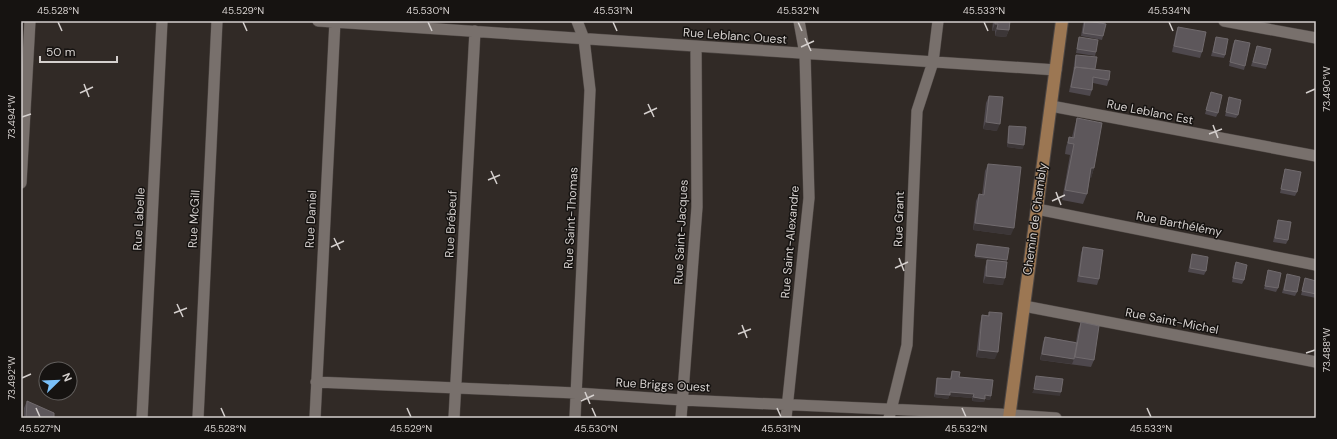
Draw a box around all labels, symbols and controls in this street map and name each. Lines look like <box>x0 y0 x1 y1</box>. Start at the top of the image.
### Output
text: 45.528°N <box>37 4 79 17</box>
text: 45.529°N <box>222 4 264 17</box>
text: 45.530°N <box>406 4 450 17</box>
text: 45.531°N <box>593 4 633 17</box>
text: 45.532°N <box>777 4 819 17</box>
text: 45.533°N <box>963 4 1005 17</box>
text: 45.534°N <box>1148 4 1190 17</box>
street label: Rue Leblanc Ouest <box>683 24 788 48</box>
scale bar <box>40 38 117 64</box>
text: 50 m <box>46 44 75 60</box>
text: 73.490°W <box>1320 66 1333 112</box>
text: 73.494°W <box>5 94 18 139</box>
street label: Rue Leblanc Est <box>1105 96 1195 128</box>
street label: Chemin de Chambly <box>1019 162 1051 276</box>
street label: Rue Saint-Thomas <box>560 167 582 269</box>
street label: Rue Saint-Jacques <box>670 179 692 285</box>
street label: Rue Saint-Alexandre <box>777 185 803 299</box>
street label: Rue Labelle <box>129 187 149 251</box>
street label: Rue McGill <box>184 189 204 249</box>
street label: Rue Daniel <box>301 190 321 248</box>
street label: Rue Brébeuf <box>441 190 461 258</box>
street label: Rue Grant <box>890 191 908 247</box>
street label: Rue Barthélémy <box>1135 208 1224 240</box>
street label: Rue Saint-Michel <box>1124 304 1220 338</box>
text: 73.488°W <box>1320 328 1333 372</box>
text: 73.492°W <box>5 356 18 400</box>
north arrow <box>38 361 78 401</box>
text: N <box>59 371 75 384</box>
street label: Rue Briggs Ouest <box>615 375 711 395</box>
text: 45.527°N <box>19 422 61 435</box>
text: 45.528°N <box>204 422 246 435</box>
text: 45.529°N <box>390 422 432 435</box>
text: 45.530°N <box>574 422 618 435</box>
text: 45.531°N <box>761 422 801 435</box>
text: 45.532°N <box>945 422 987 435</box>
text: 45.533°N <box>1130 422 1172 435</box>

